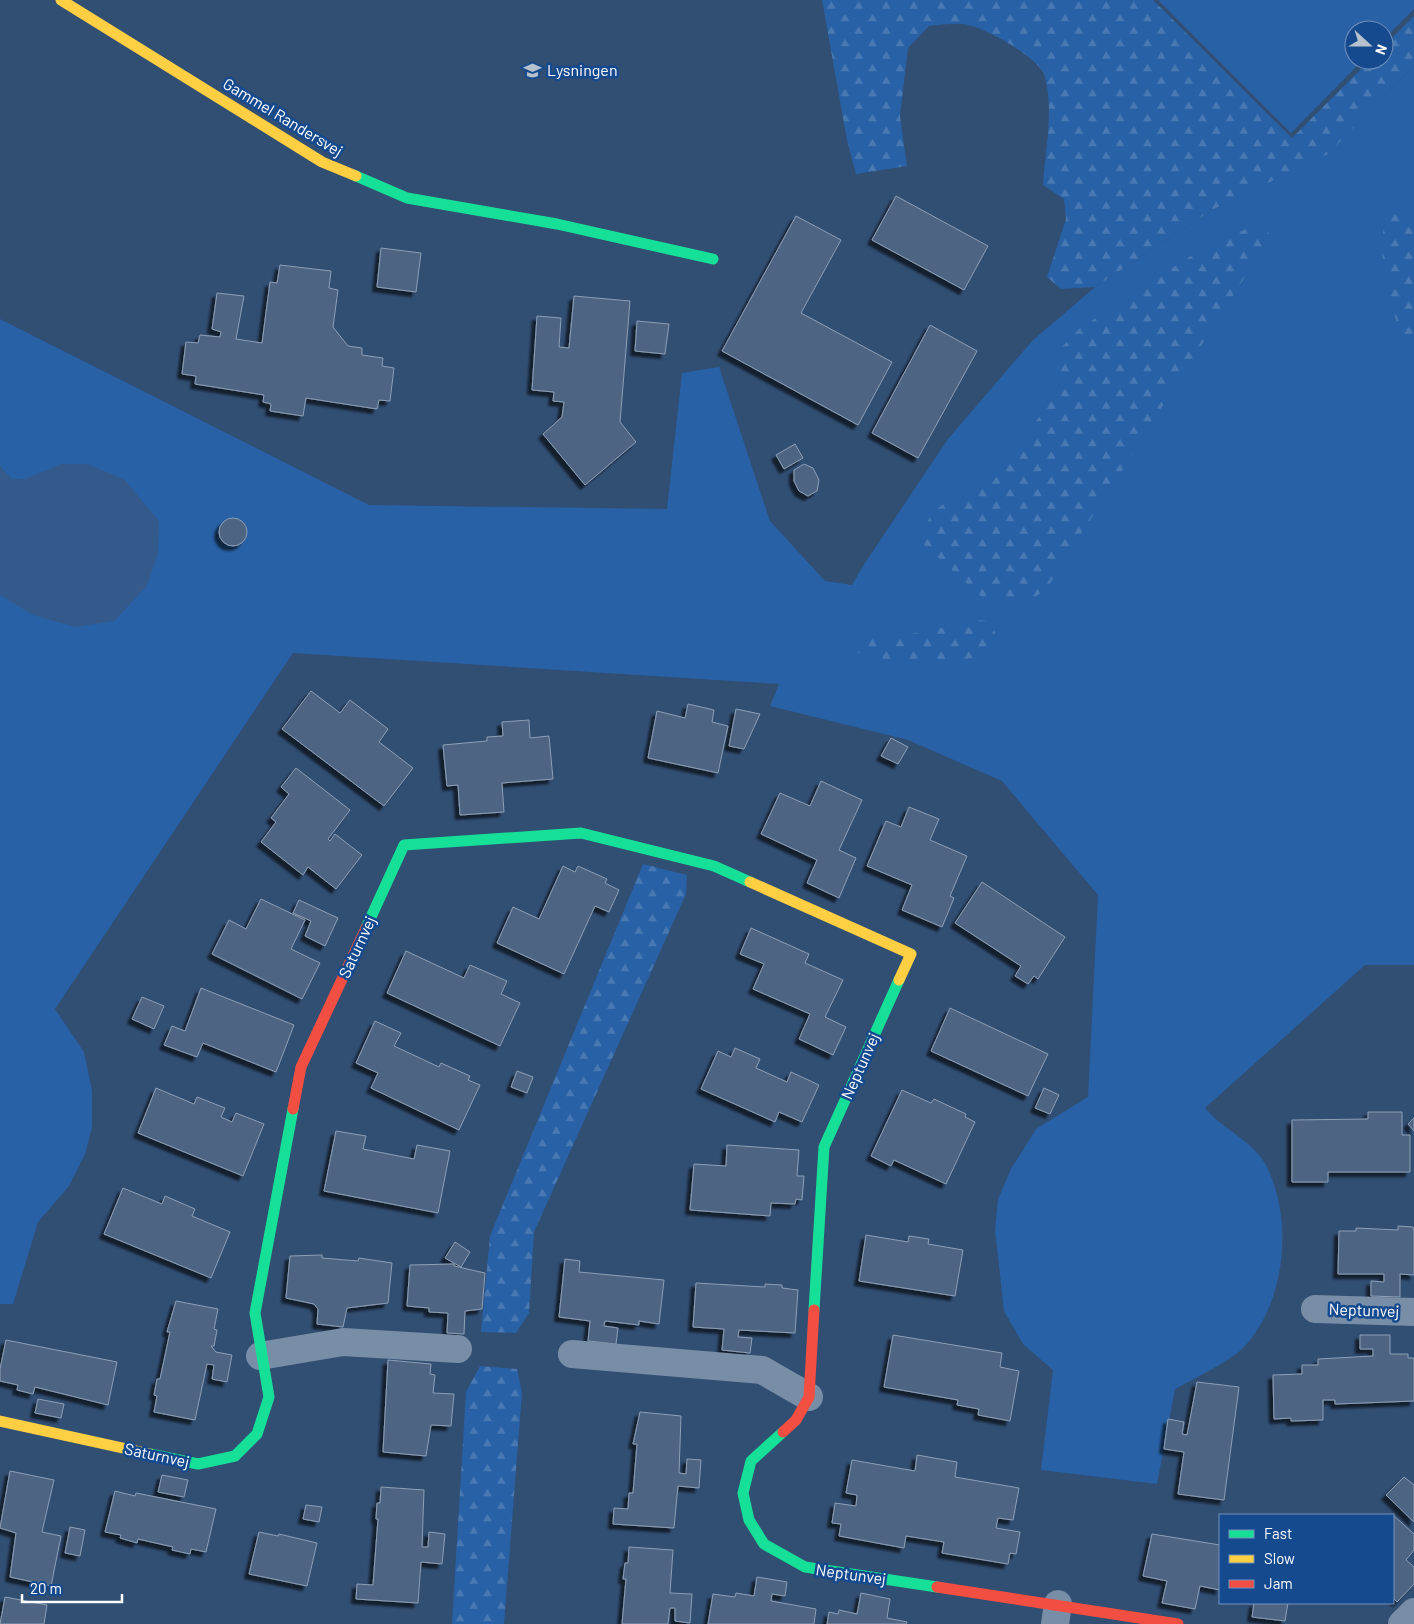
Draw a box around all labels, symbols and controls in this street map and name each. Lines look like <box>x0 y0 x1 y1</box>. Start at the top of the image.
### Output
north arrow <box>1344 20 1394 70</box>
text: N <box>1372 42 1391 57</box>
school or university icon: Lysningen <box>523 60 543 80</box>
place label: Lysningen <box>547 60 618 79</box>
street label: Gammel Randersvej <box>220 73 346 160</box>
street label: Saturnvej <box>334 913 379 981</box>
street label: Neptunvej <box>836 1030 883 1102</box>
street label: Neptunvej <box>1328 1299 1400 1320</box>
street label: Saturnvej <box>123 1438 191 1471</box>
legend <box>1219 1514 1394 1604</box>
text: Fast <box>1264 1524 1292 1542</box>
text: Slow <box>1264 1549 1295 1567</box>
street label: Neptunvej <box>815 1559 887 1588</box>
scale bar <box>22 1572 122 1604</box>
text: Jam <box>1264 1574 1293 1592</box>
text: 20 m <box>30 1579 62 1597</box>

